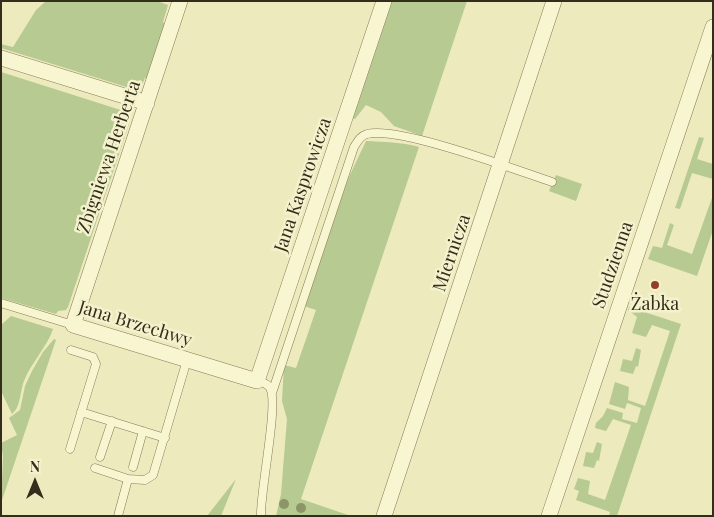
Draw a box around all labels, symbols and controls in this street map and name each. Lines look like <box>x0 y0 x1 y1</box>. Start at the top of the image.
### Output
street label: Zbigniewa Herberta <box>73 78 145 236</box>
street label: Jana Kasprowicza <box>270 115 336 255</box>
street label: Miernicza <box>429 211 475 295</box>
street label: Studzienna <box>588 219 638 311</box>
marker: Żabka <box>649 279 661 291</box>
place label: Żabka <box>631 293 679 315</box>
street label: Jana Brzechwy <box>76 296 194 352</box>
north arrow <box>10 457 60 507</box>
text: N <box>30 457 40 476</box>

